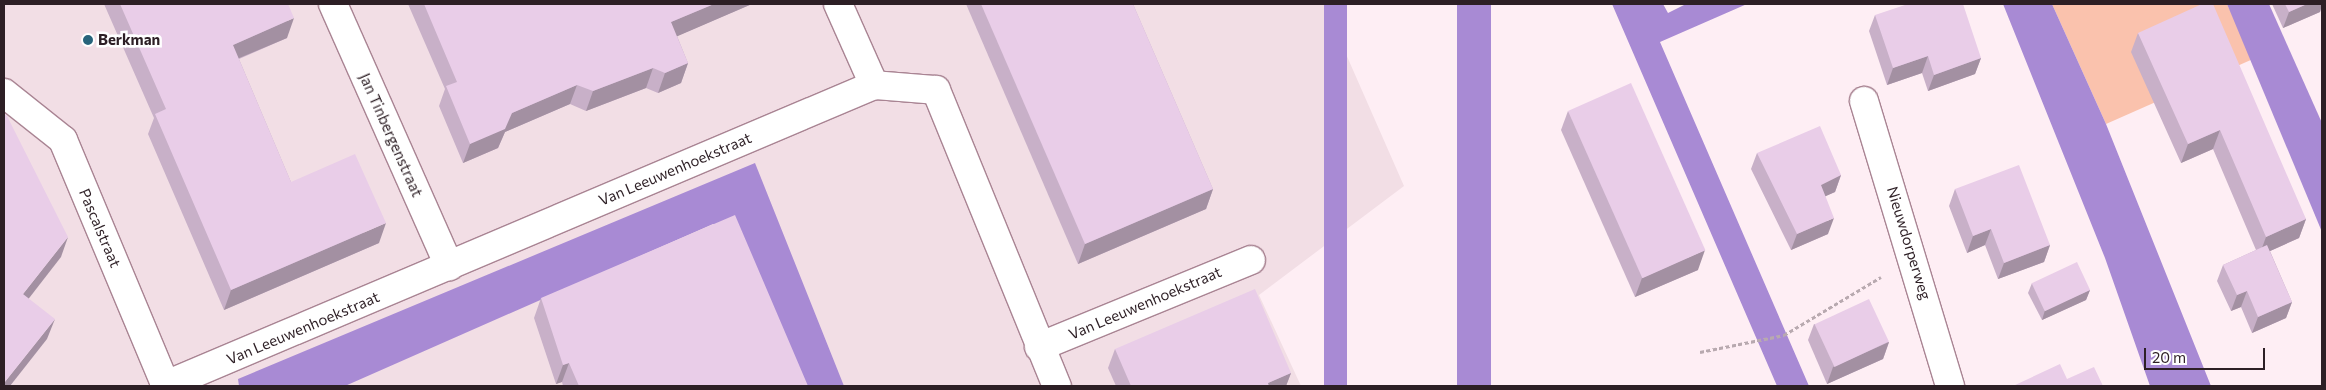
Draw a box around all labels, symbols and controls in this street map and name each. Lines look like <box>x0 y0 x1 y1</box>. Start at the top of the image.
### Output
place label: Berkman <box>98 31 160 49</box>
marker: Berkman <box>82 34 94 46</box>
street label: Jan Tinbergenstraat <box>356 70 426 200</box>
street label: Van Leeuwenhoekstraat <box>596 129 754 209</box>
street label: Nieuwdorperweg <box>1883 184 1935 302</box>
street label: Pascalstraat <box>75 186 125 270</box>
street label: Van Leeuwenhoekstraat <box>1066 263 1224 343</box>
street label: Van Leeuwenhoekstraat <box>224 288 382 368</box>
scale bar <box>2146 338 2267 370</box>
text: 20 m <box>2152 348 2186 366</box>

